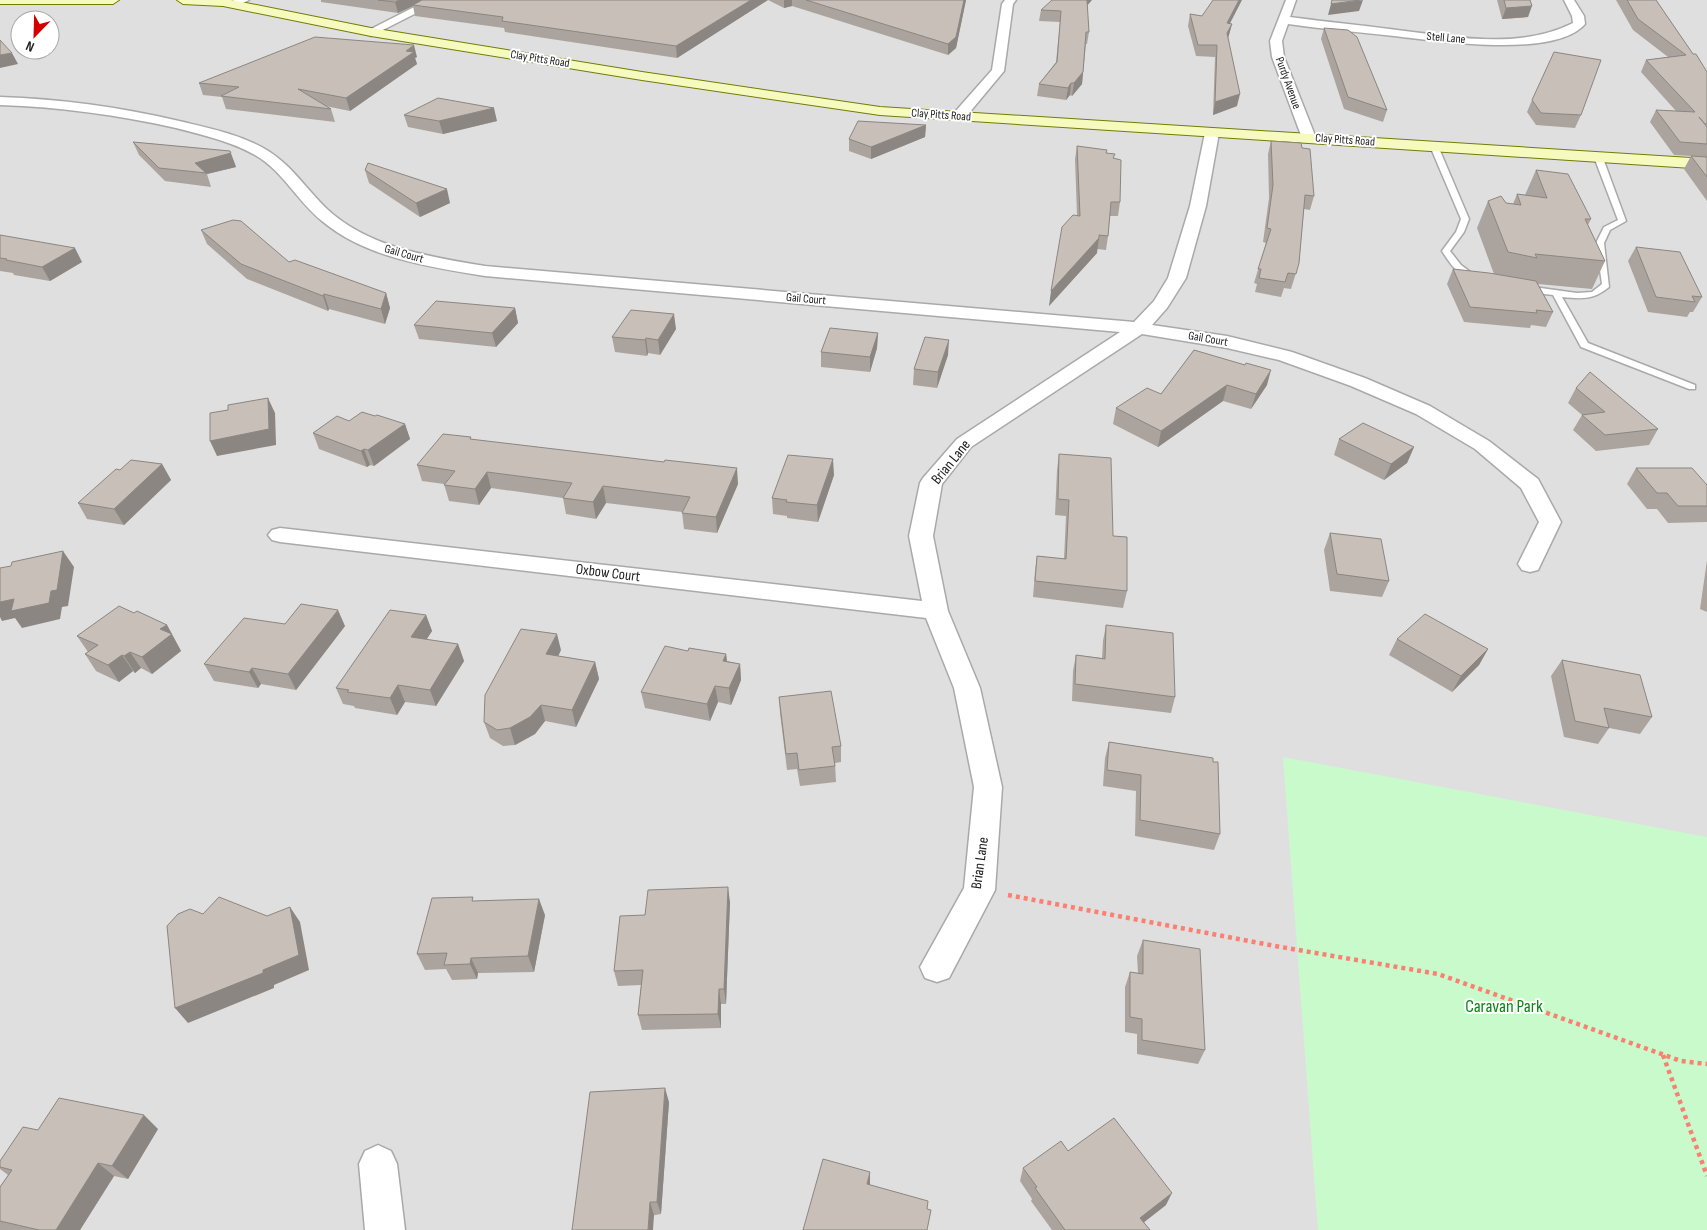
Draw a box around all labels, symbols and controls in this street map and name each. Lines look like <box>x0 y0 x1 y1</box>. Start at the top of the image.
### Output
north arrow <box>10 10 60 60</box>
street label: Stell Lane <box>1426 29 1466 47</box>
text: N <box>23 37 37 56</box>
street label: Clay Pitts Road <box>509 47 571 71</box>
street label: Purdy Avenue <box>1272 55 1304 111</box>
street label: Clay Pitts Road <box>911 105 971 125</box>
street label: Clay Pitts Road <box>1315 130 1375 150</box>
street label: Gail Court <box>383 241 426 267</box>
street label: Gail Court <box>785 290 827 308</box>
street label: Gail Court <box>1187 328 1229 350</box>
street label: Brian Lane <box>927 436 975 488</box>
street label: Oxbow Court <box>575 560 642 586</box>
street label: Brian Lane <box>967 836 993 890</box>
park label: Caravan Park <box>1465 996 1543 1017</box>

